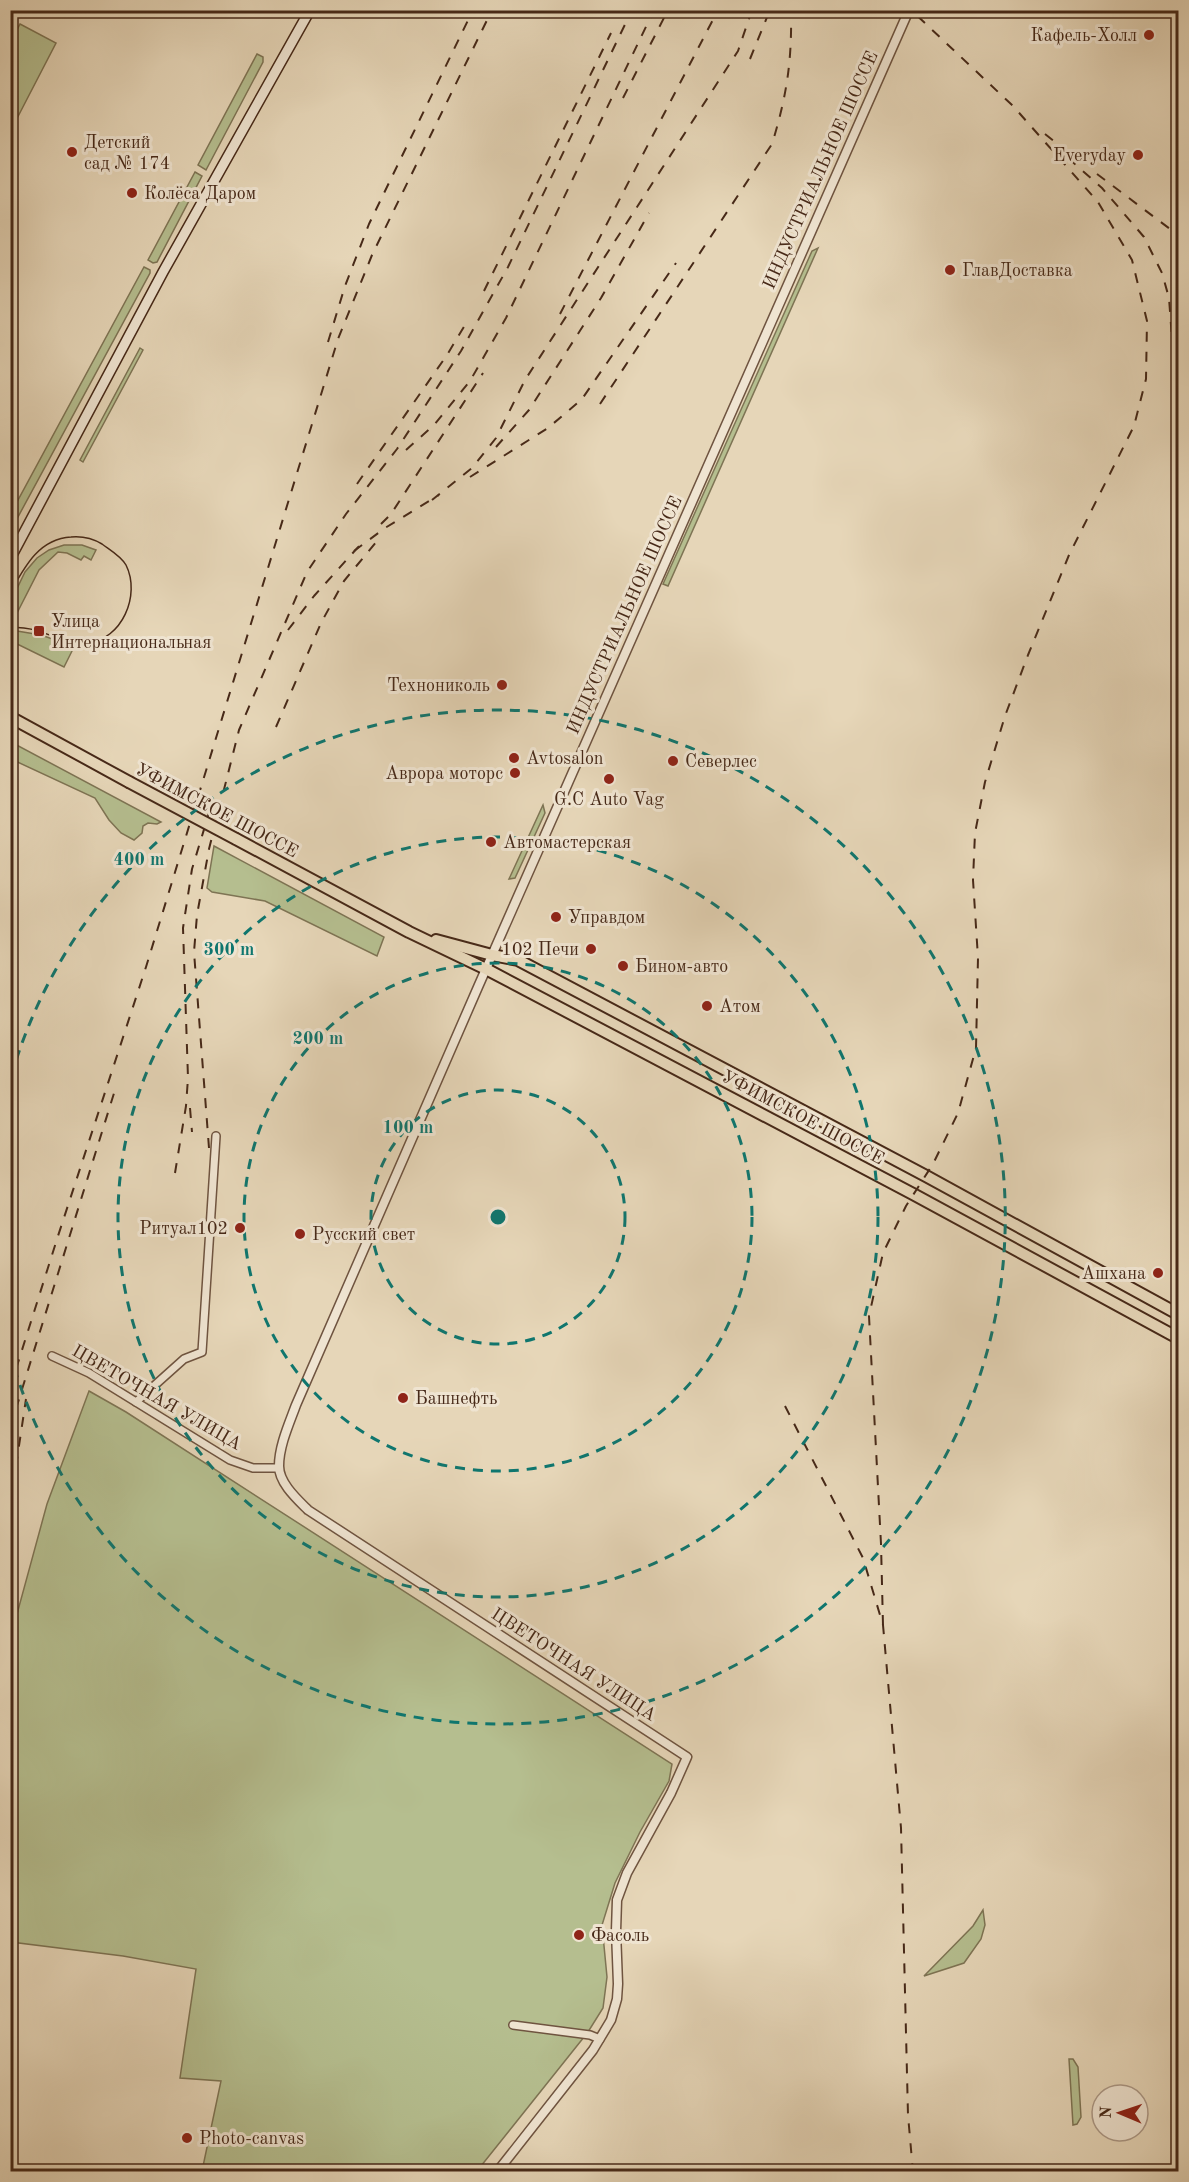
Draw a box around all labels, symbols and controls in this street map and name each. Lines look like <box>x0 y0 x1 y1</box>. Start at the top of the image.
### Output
place label: Кафель-Холл <box>1031 27 1137 46</box>
marker: Кафель-Холл <box>1142 28 1156 42</box>
street label: ИНДУСТРИАЛЬНОЕ ШОССЕ <box>760 49 882 292</box>
place label: Детский сад № 174 <box>84 134 170 173</box>
marker: Детский сад № 174 <box>65 145 79 159</box>
place label: Everyday <box>1053 147 1126 165</box>
marker: Everyday <box>1131 148 1145 162</box>
place label: Колёса Даром <box>144 185 256 203</box>
marker: Колёса Даром <box>125 186 139 200</box>
place label: ГлавДоставка <box>962 262 1073 280</box>
marker: ГлавДоставка <box>943 263 957 277</box>
street label: ИНДУСТРИАЛЬНОЕ ШОССЕ <box>564 494 686 737</box>
place label: Улица Интернациональная <box>51 613 211 652</box>
marker: Улица Интернациональная <box>32 624 46 638</box>
place label: Технониколь <box>387 677 490 695</box>
marker: Технониколь <box>495 678 509 692</box>
place label: Avtosalon <box>526 750 604 768</box>
marker: Avtosalon <box>507 751 521 765</box>
place label: Северлес <box>685 753 757 771</box>
marker: Северлес <box>666 754 680 768</box>
street label: УФИМСКОЕ ШОССЕ <box>132 760 301 861</box>
place label: Аврора моторс <box>385 765 503 783</box>
marker: Аврора моторс <box>508 766 522 780</box>
marker: G.C Auto Vag <box>602 772 616 786</box>
place label: G.C Auto Vag <box>554 791 664 809</box>
place label: Автомастерская <box>503 834 631 852</box>
marker: Автомастерская <box>484 835 498 849</box>
text: 400 m <box>114 851 164 869</box>
place label: Управдом <box>568 909 645 927</box>
marker: Управдом <box>549 910 563 924</box>
text: 300 m <box>204 941 254 959</box>
place label: 102 Печи <box>501 941 579 959</box>
marker: 102 Печи <box>584 942 598 956</box>
place label: Бином-авто <box>635 958 728 976</box>
marker: Бином-авто <box>616 959 630 973</box>
place label: Атом <box>719 998 761 1016</box>
marker: Атом <box>700 999 714 1013</box>
text: 200 m <box>293 1030 343 1048</box>
street label: УФИМСКОЕ ШОССЕ <box>718 1067 887 1168</box>
text: 100 m <box>383 1119 433 1137</box>
centre of rings <box>488 1207 508 1227</box>
place label: Ритуал102 <box>139 1220 228 1238</box>
marker: Ритуал102 <box>233 1221 247 1235</box>
place label: Русский свет <box>312 1226 415 1244</box>
marker: Русский свет <box>293 1227 307 1241</box>
place label: Ашхана <box>1082 1265 1146 1283</box>
marker: Ашхана <box>1151 1266 1165 1280</box>
street label: ЦВЕТОЧНАЯ УЛИЦА <box>69 1342 245 1454</box>
place label: Башнефть <box>415 1390 497 1409</box>
marker: Башнефть <box>396 1391 410 1405</box>
street label: ЦВЕТОЧНАЯ УЛИЦА <box>488 1605 659 1725</box>
place label: Фасоль <box>591 1927 649 1945</box>
marker: Фасоль <box>572 1928 586 1942</box>
north arrow <box>1090 2083 1150 2143</box>
text: N <box>1099 2105 1115 2119</box>
place label: Photo-canvas <box>199 2130 304 2148</box>
marker: Photo-canvas <box>180 2131 194 2145</box>

